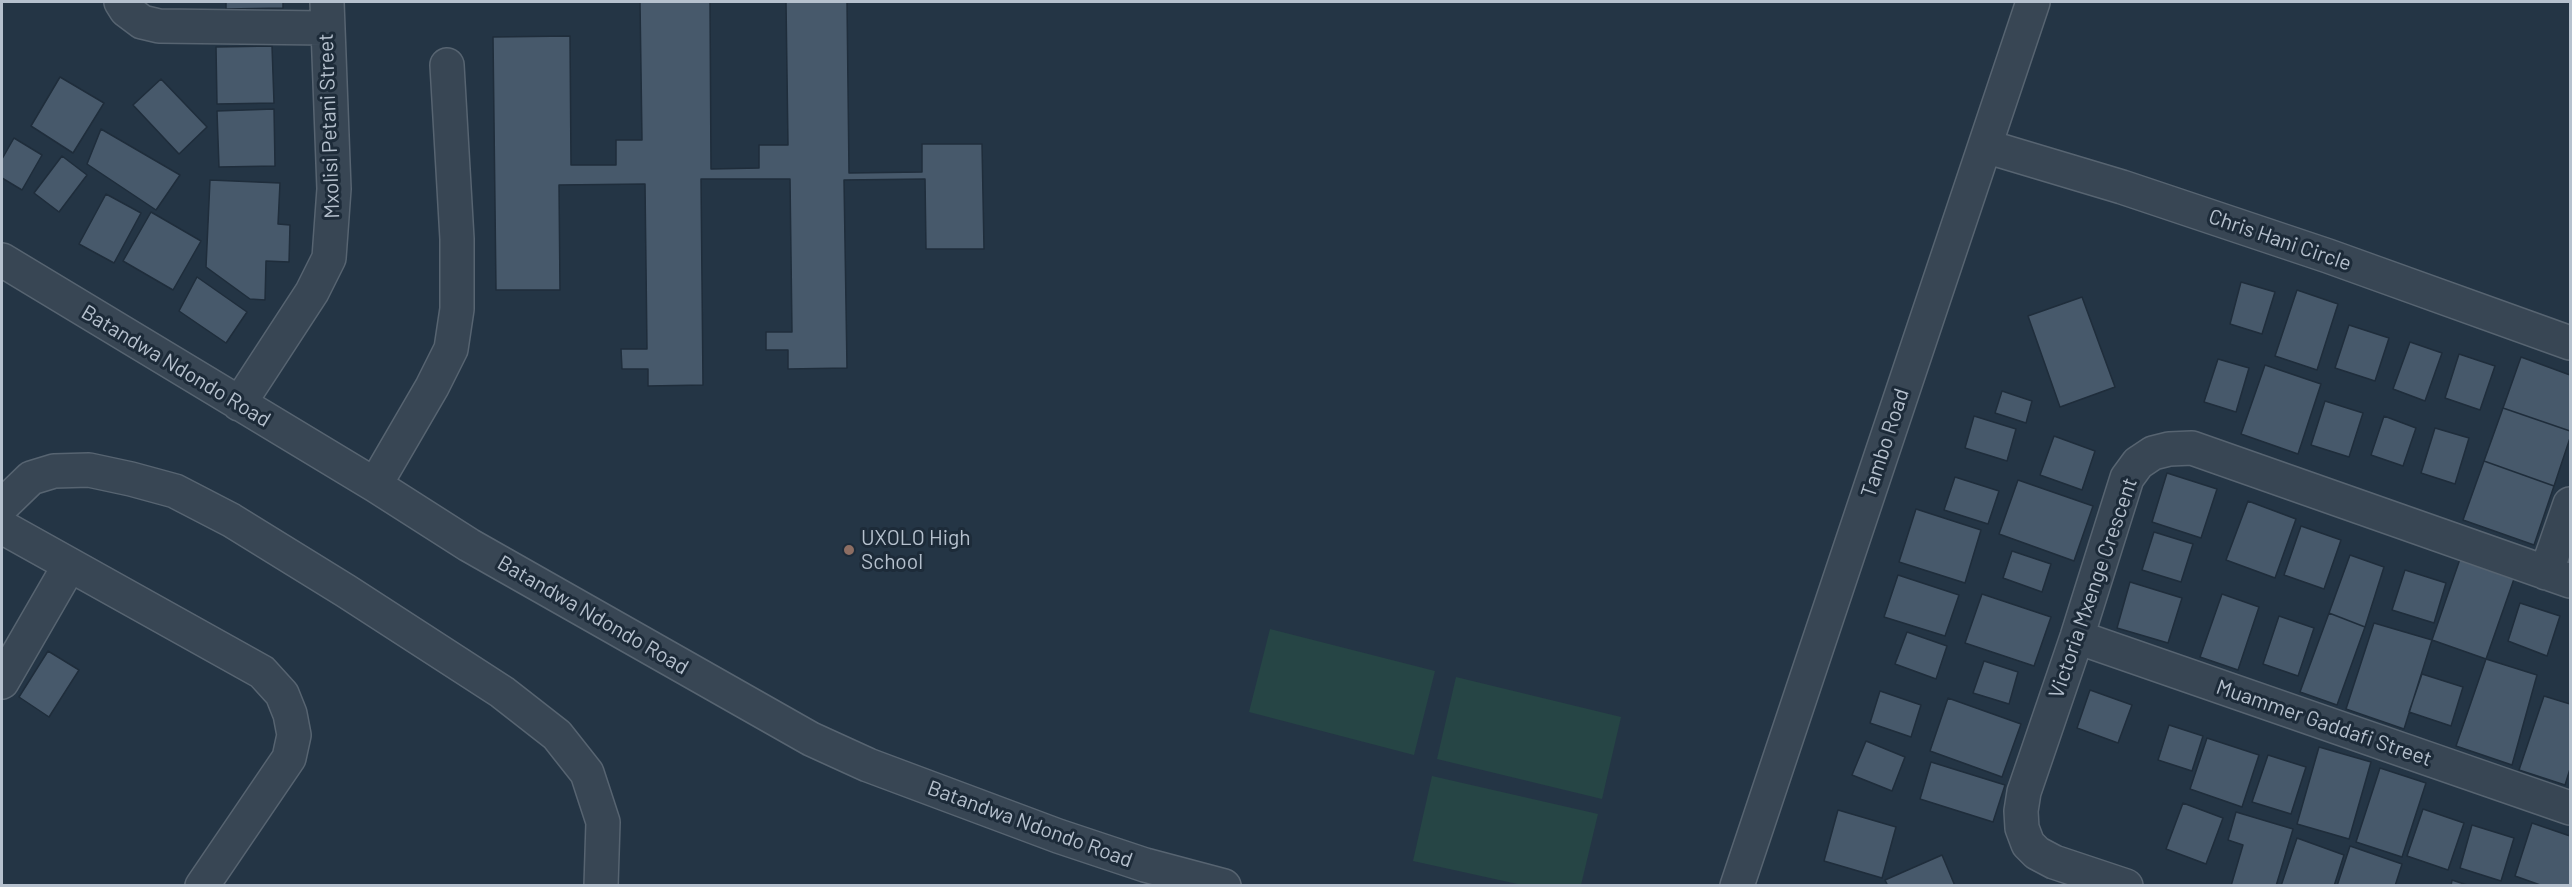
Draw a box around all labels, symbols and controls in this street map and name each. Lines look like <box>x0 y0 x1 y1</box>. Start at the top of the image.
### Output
street label: Mxolisi Petani Street <box>313 33 345 219</box>
street label: Chris Hani Circle <box>2205 204 2355 276</box>
street label: Batandwa Ndondo Road <box>77 299 275 433</box>
street label: Tambo Road <box>1856 385 1914 501</box>
street label: Victoria Mxenge Crescent <box>2043 474 2143 702</box>
place label: UXOLO High School <box>861 525 971 575</box>
marker: UXOLO High School <box>842 543 856 557</box>
street label: Batandwa Ndondo Road <box>493 550 693 680</box>
street label: Muammer Gaddafi Street <box>2213 674 2435 772</box>
street label: Batandwa Ndondo Road <box>924 775 1136 873</box>

